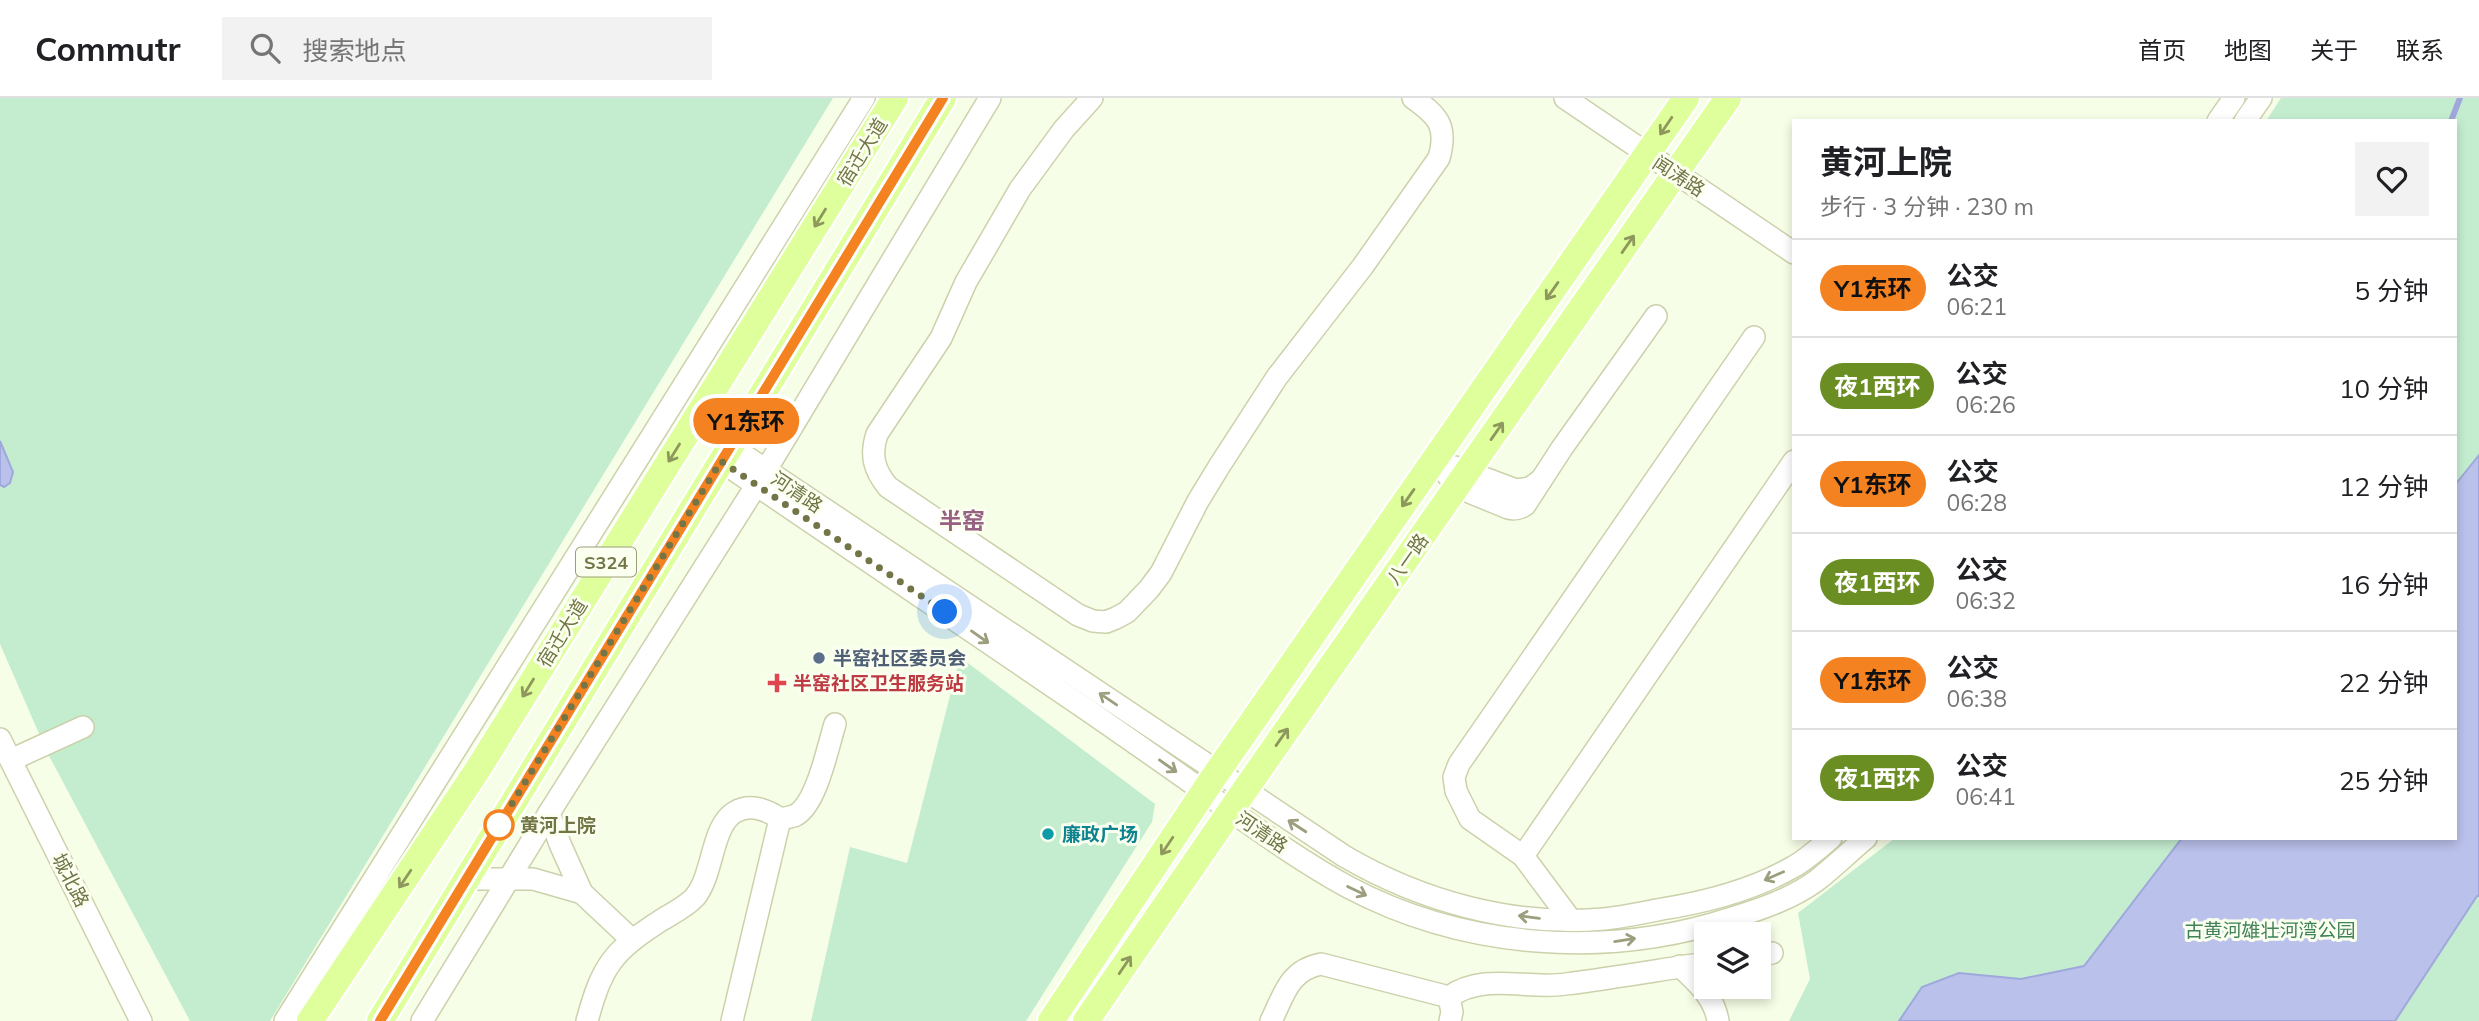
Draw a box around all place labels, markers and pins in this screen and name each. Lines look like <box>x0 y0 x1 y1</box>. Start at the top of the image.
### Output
place label: 半窑社区委员会 <box>833 646 966 670</box>
marker: 半窑社区委员会 <box>811 650 827 666</box>
place label: 半窑社区卫生服务站 <box>793 671 964 695</box>
marker: 半窑社区卫生服务站 <box>767 673 787 693</box>
marker: 黄河上院 <box>484 810 514 840</box>
place label: 黄河上院 <box>520 813 596 837</box>
place label: 廉政广场 <box>1062 822 1138 846</box>
marker: 廉政广场 <box>1040 826 1056 842</box>

